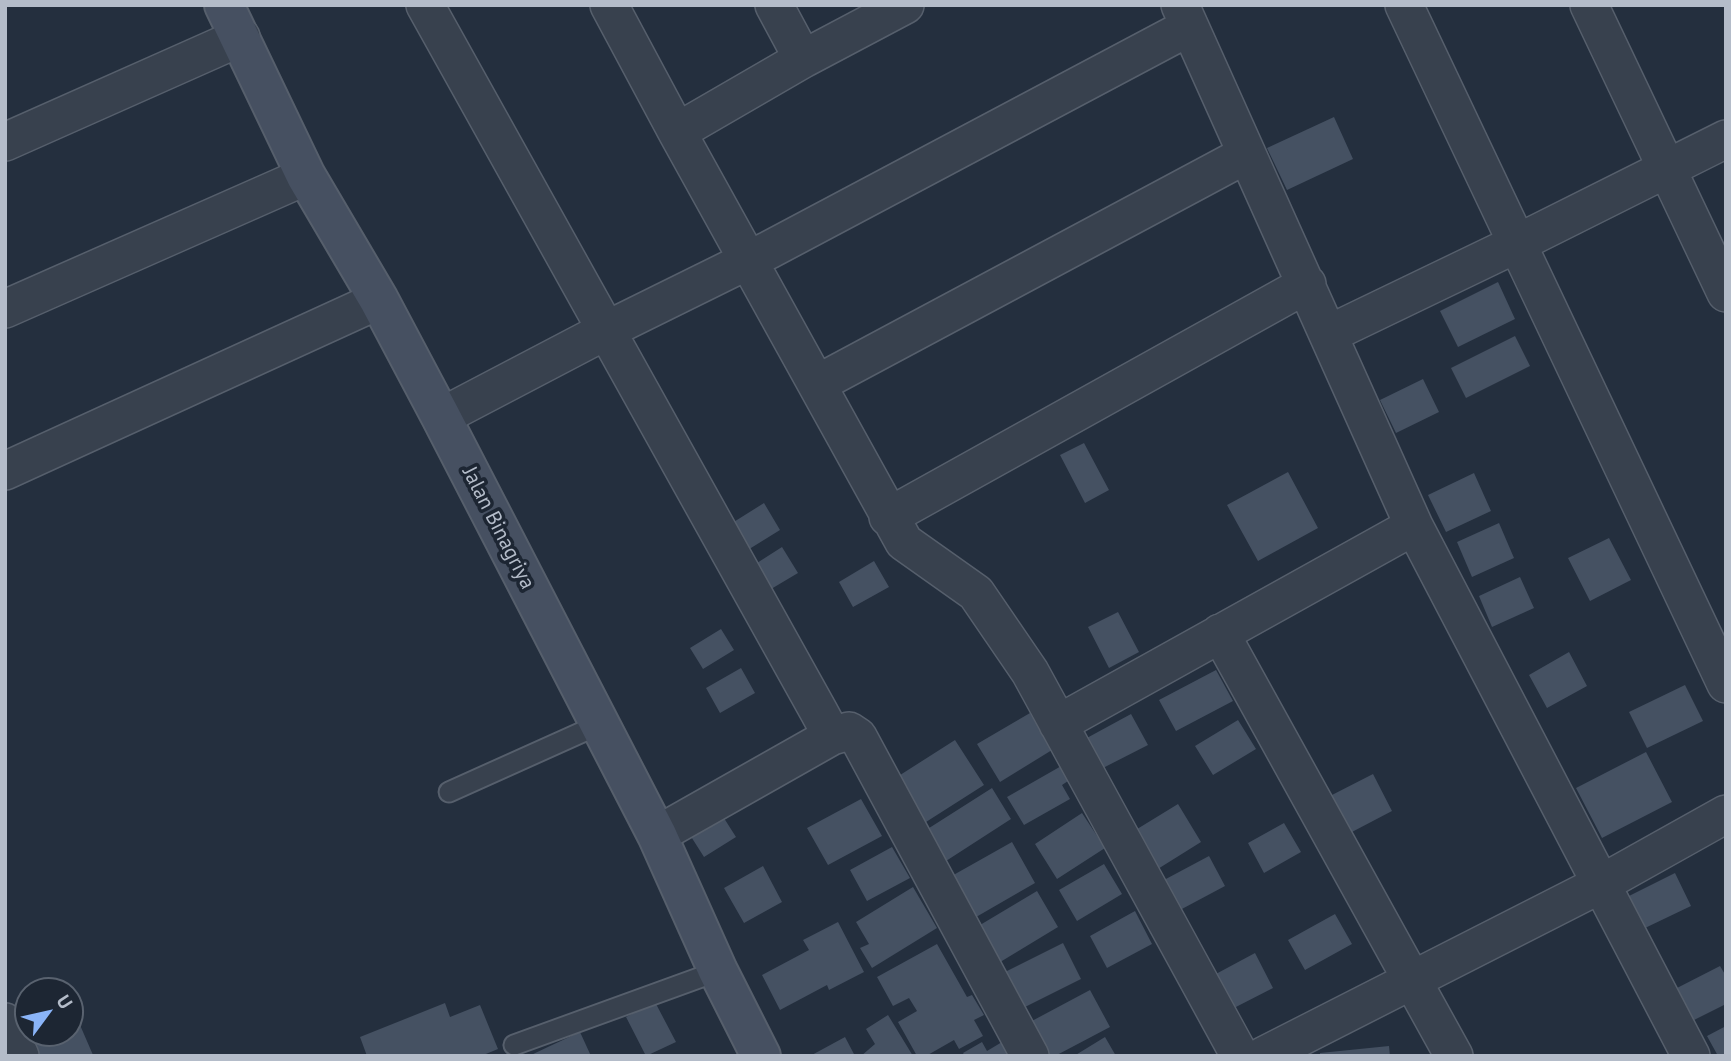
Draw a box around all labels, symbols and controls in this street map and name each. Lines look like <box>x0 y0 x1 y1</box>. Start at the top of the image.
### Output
street label: Jalan Binagriya <box>456 462 540 594</box>
north arrow <box>14 977 84 1047</box>
text: U <box>52 990 78 1013</box>

